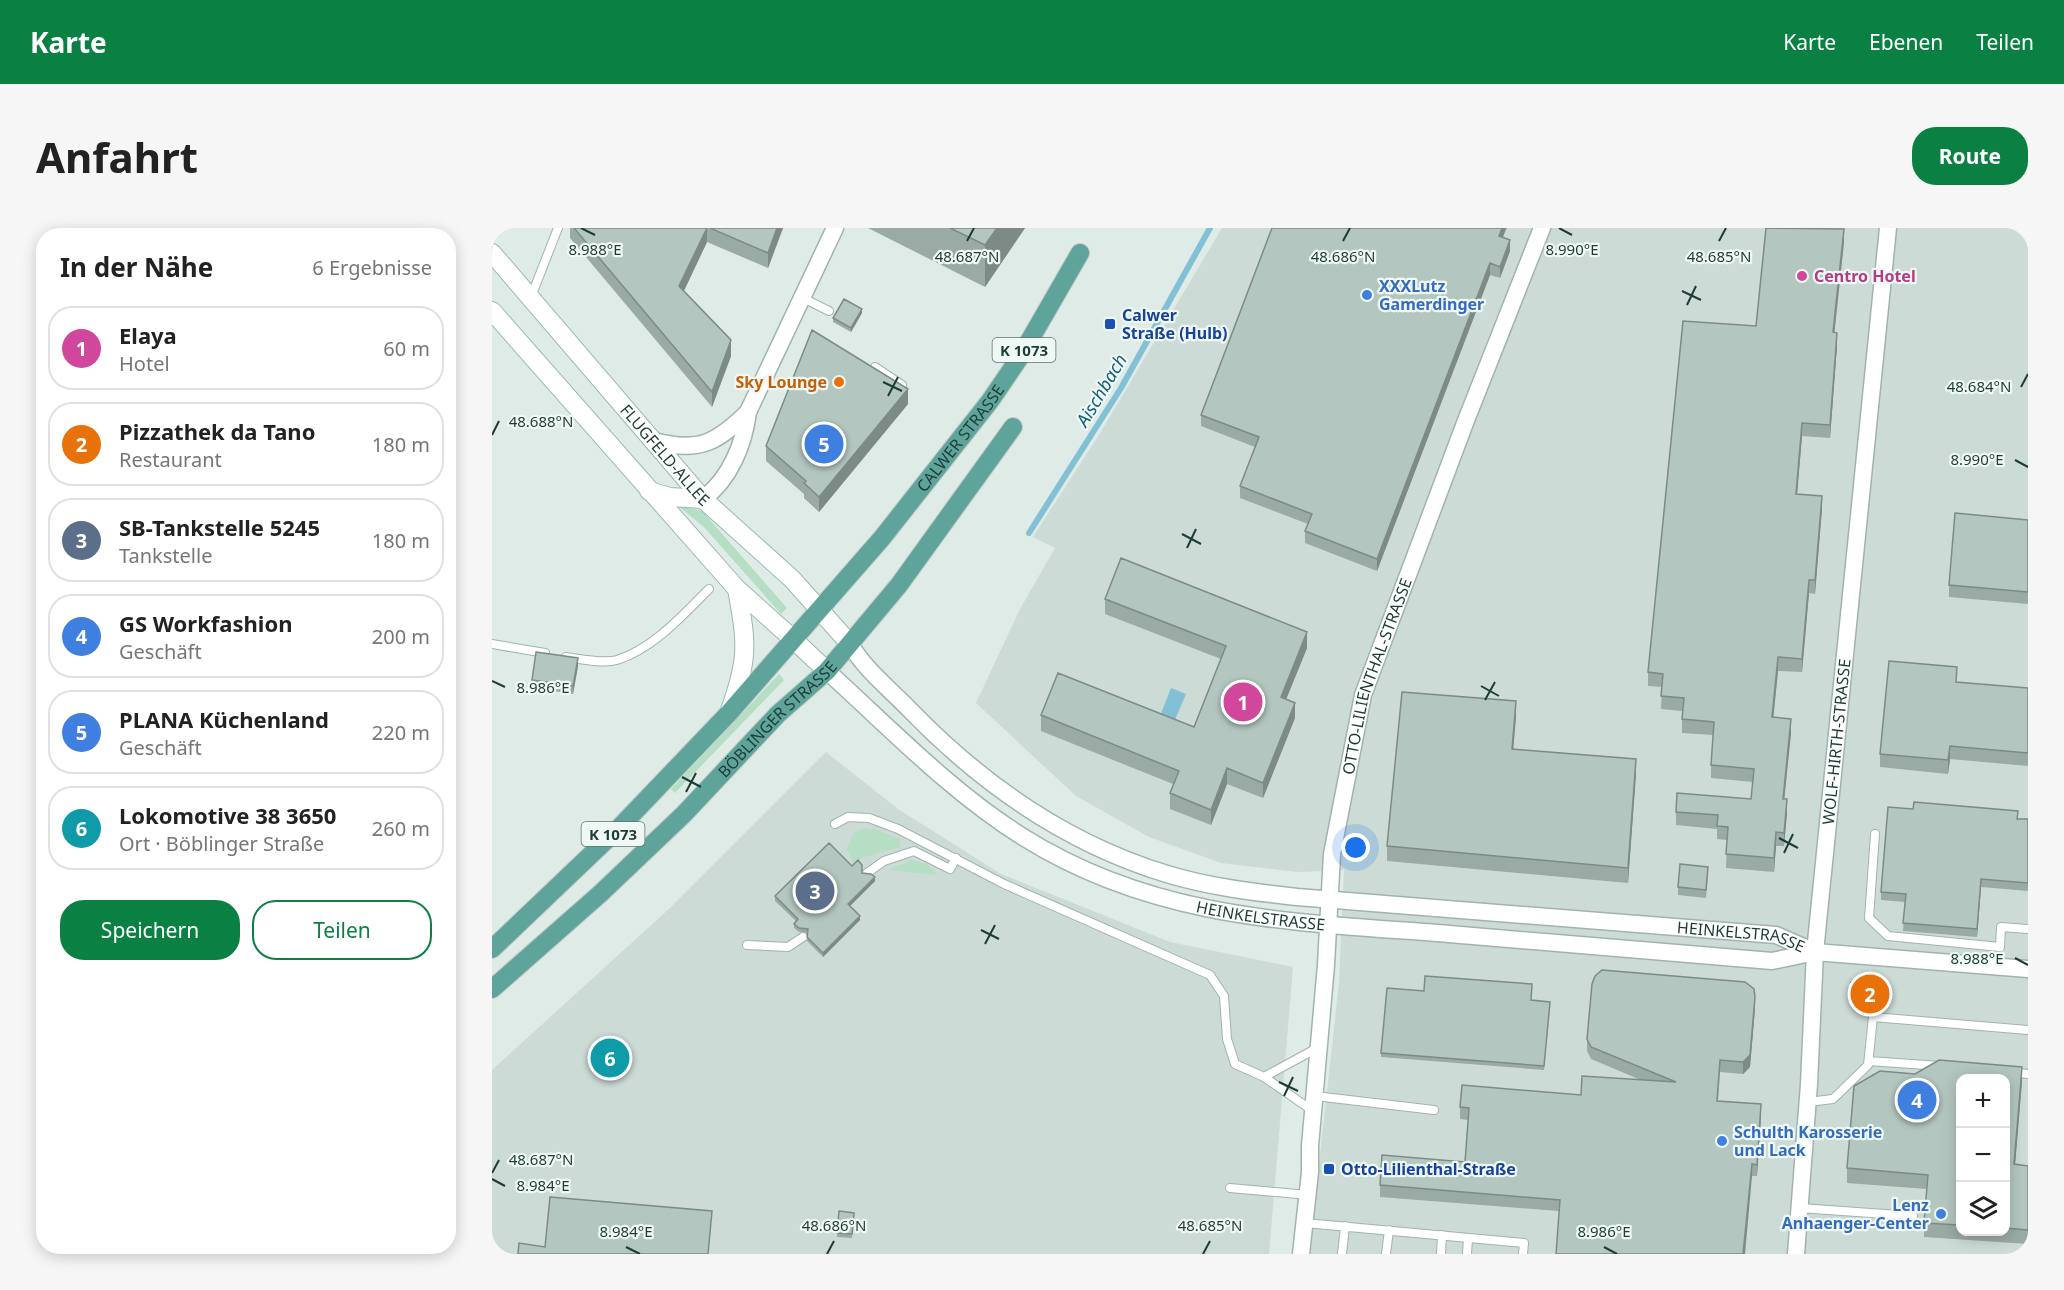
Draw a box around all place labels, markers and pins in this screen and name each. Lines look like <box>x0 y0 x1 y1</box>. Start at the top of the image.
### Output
place label: Centro Hotel <box>1814 265 1916 287</box>
marker: Centro Hotel <box>1795 269 1809 283</box>
place label: XXXLutz Gamerdinger <box>1379 275 1484 315</box>
marker: XXXLutz Gamerdinger <box>1360 288 1374 302</box>
place label: Calwer Straße (Hulb) <box>1122 304 1228 344</box>
marker: Calwer Straße (Hulb) <box>1103 317 1117 331</box>
place label: Sky Lounge <box>736 371 827 393</box>
marker: Sky Lounge <box>832 375 846 389</box>
pin: 5 <box>804 422 844 466</box>
pin: 1 <box>1224 680 1263 724</box>
pin: 3 <box>796 868 834 914</box>
pin: 2 <box>1850 972 1890 1017</box>
pin: 6 <box>590 1036 630 1080</box>
pin: 4 <box>1898 1078 1936 1122</box>
place label: Schulth Karosserie und Lack <box>1734 1121 1882 1161</box>
marker: Schulth Karosserie und Lack <box>1715 1134 1729 1148</box>
place label: Otto-Lilienthal-Straße <box>1341 1158 1516 1180</box>
marker: Otto-Lilienthal-Straße <box>1322 1162 1336 1176</box>
place label: Lenz Anhaenger-Center <box>1782 1194 1929 1234</box>
marker: Lenz Anhaenger-Center <box>1934 1207 1948 1221</box>

